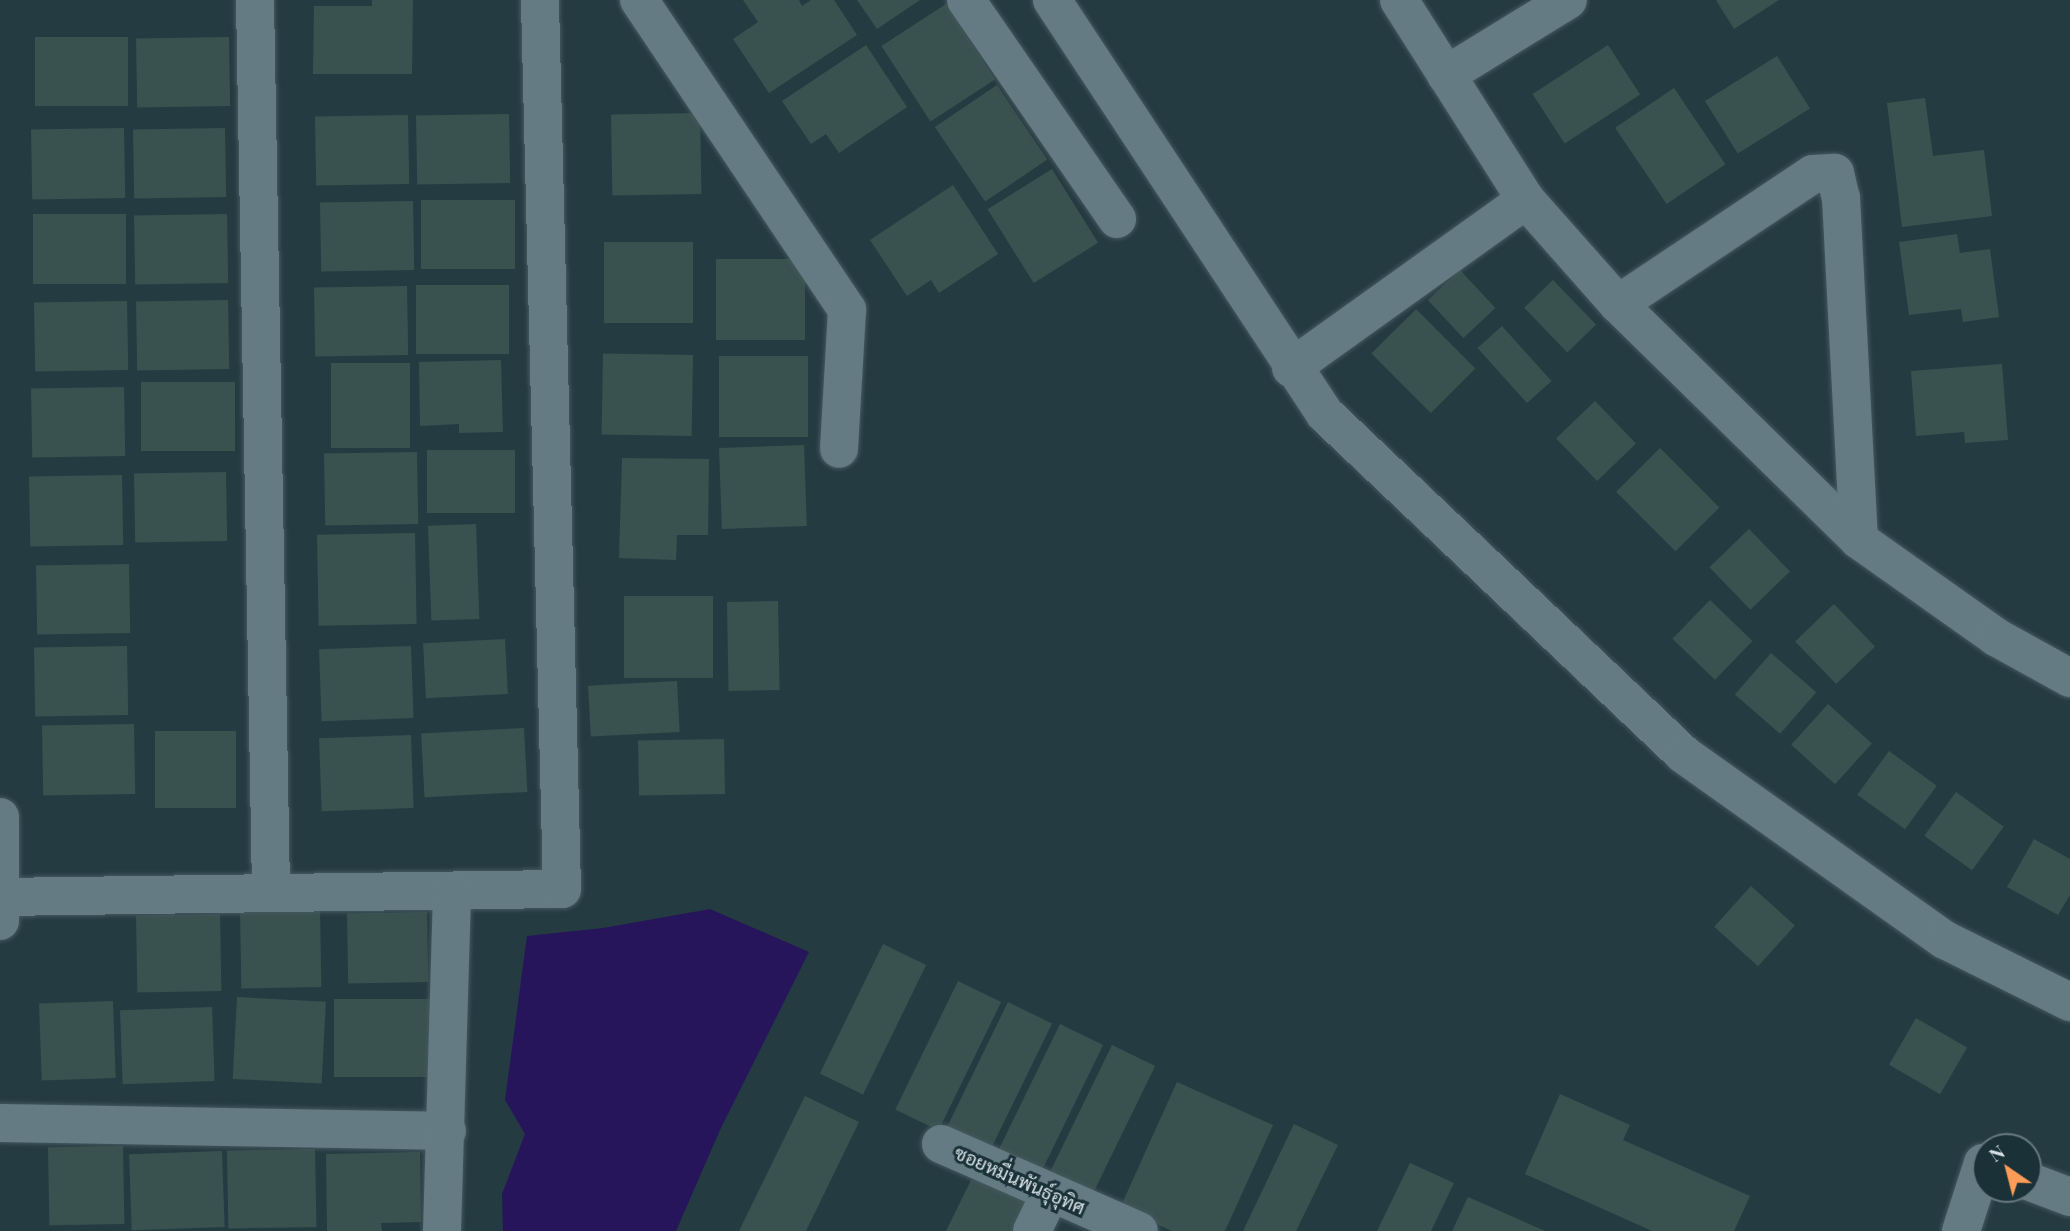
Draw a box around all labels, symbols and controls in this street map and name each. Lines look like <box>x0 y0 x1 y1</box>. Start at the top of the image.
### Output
north arrow <box>1972 1133 2042 1203</box>
text: N <box>1983 1138 2009 1167</box>
street label: ซอยหมื่นพันธุ์อุทิศ <box>951 1141 1089 1219</box>

